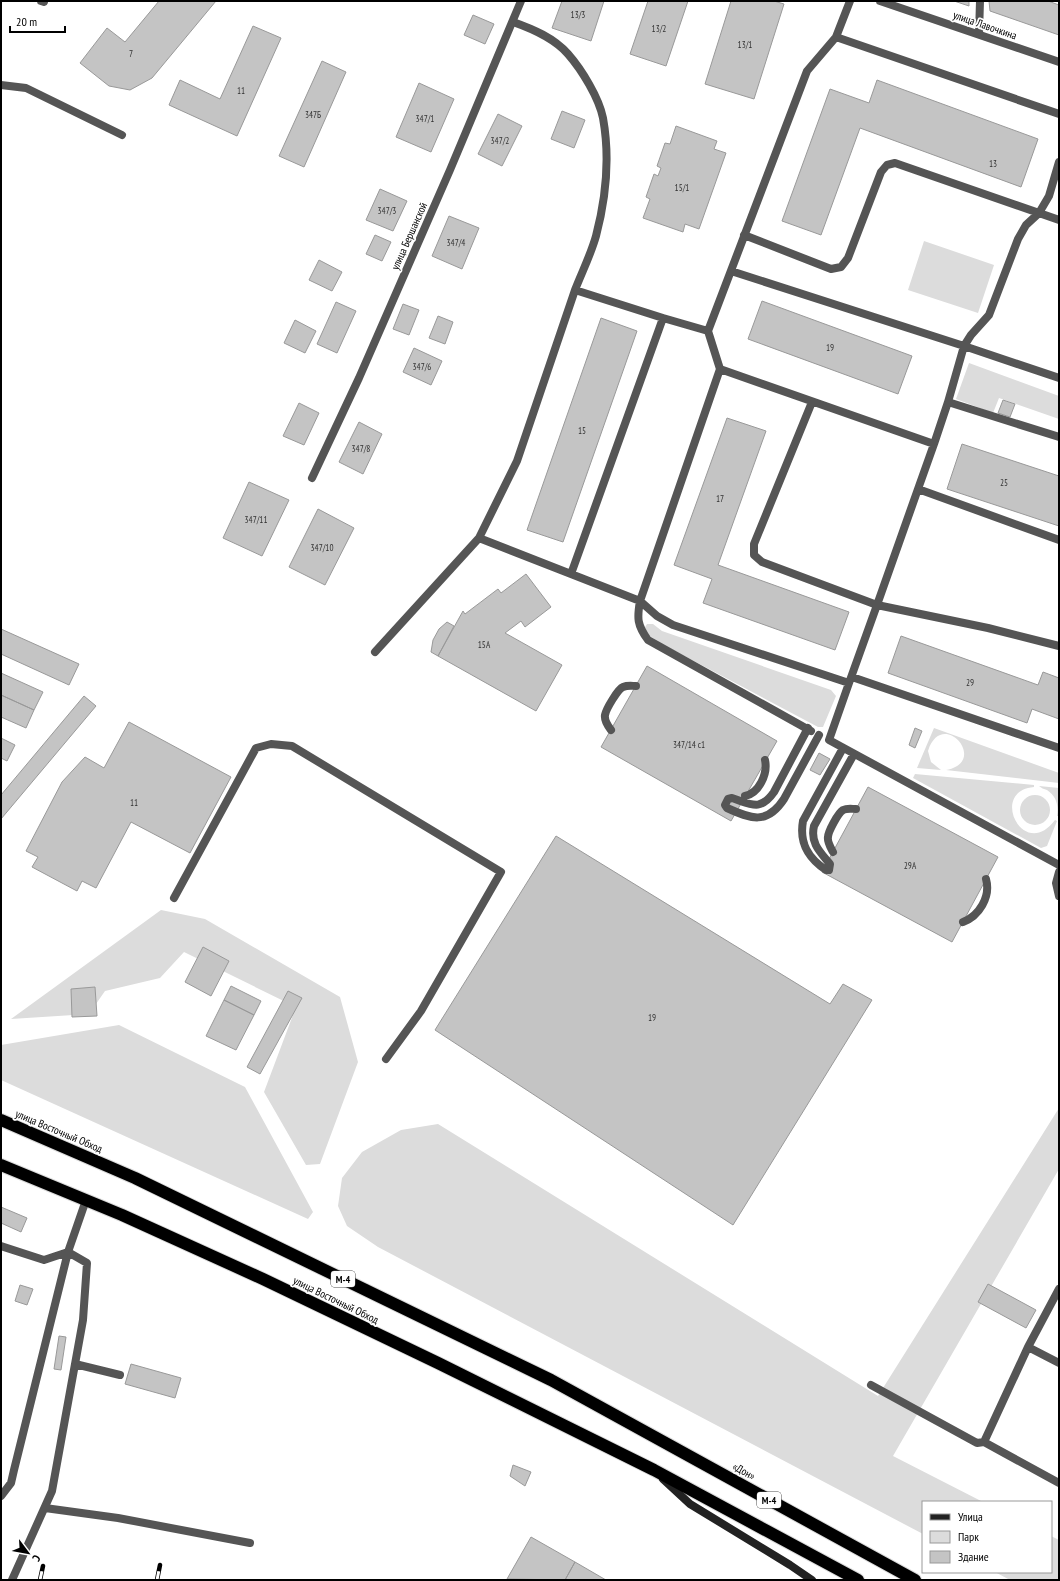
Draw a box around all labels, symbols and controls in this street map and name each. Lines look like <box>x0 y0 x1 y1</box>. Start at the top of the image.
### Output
scale bar <box>10 8 65 34</box>
street label: улица Лавочкина <box>951 8 1019 42</box>
house number: 13/3 <box>571 9 585 20</box>
text: 20 m <box>16 14 37 29</box>
house number: 13/2 <box>652 23 666 34</box>
house number: 13/1 <box>738 39 752 50</box>
house number: 7 <box>129 48 133 59</box>
house number: 11 <box>237 85 245 96</box>
house number: 347Б <box>305 109 321 120</box>
house number: 347/1 <box>416 113 434 124</box>
house number: 347/2 <box>491 135 509 146</box>
house number: 13 <box>989 158 997 169</box>
house number: 15/1 <box>675 182 689 193</box>
street label: улица Бершанской <box>388 200 430 272</box>
house number: 347/3 <box>378 205 396 216</box>
house number: 347/4 <box>447 237 465 248</box>
house number: 19 <box>826 342 834 353</box>
house number: 347/6 <box>413 361 431 372</box>
house number: 15 <box>578 425 586 436</box>
house number: 347/8 <box>352 443 370 454</box>
house number: 25 <box>1000 477 1008 488</box>
house number: 17 <box>716 493 724 504</box>
house number: 347/11 <box>245 514 267 525</box>
house number: 347/10 <box>311 542 333 553</box>
house number: 15А <box>478 639 491 650</box>
house number: 29 <box>966 677 974 688</box>
house number: 347/14 с1 <box>673 739 705 750</box>
house number: 11 <box>130 797 138 808</box>
house number: 29А <box>904 860 917 871</box>
house number: 19 <box>648 1012 656 1023</box>
street label: улица Восточный Обход <box>13 1106 105 1156</box>
road number: М-4 <box>331 1271 355 1287</box>
street label: улица Восточный Обход <box>291 1273 381 1327</box>
street label: «Дон» <box>730 1459 758 1483</box>
road number: М-4 <box>757 1492 781 1508</box>
legend <box>922 1501 1052 1573</box>
text: Улица <box>958 1509 983 1524</box>
text: Парк <box>958 1529 979 1544</box>
north arrow <box>8 1533 48 1573</box>
text: Здание <box>958 1549 989 1564</box>
text: С <box>29 1552 44 1564</box>

